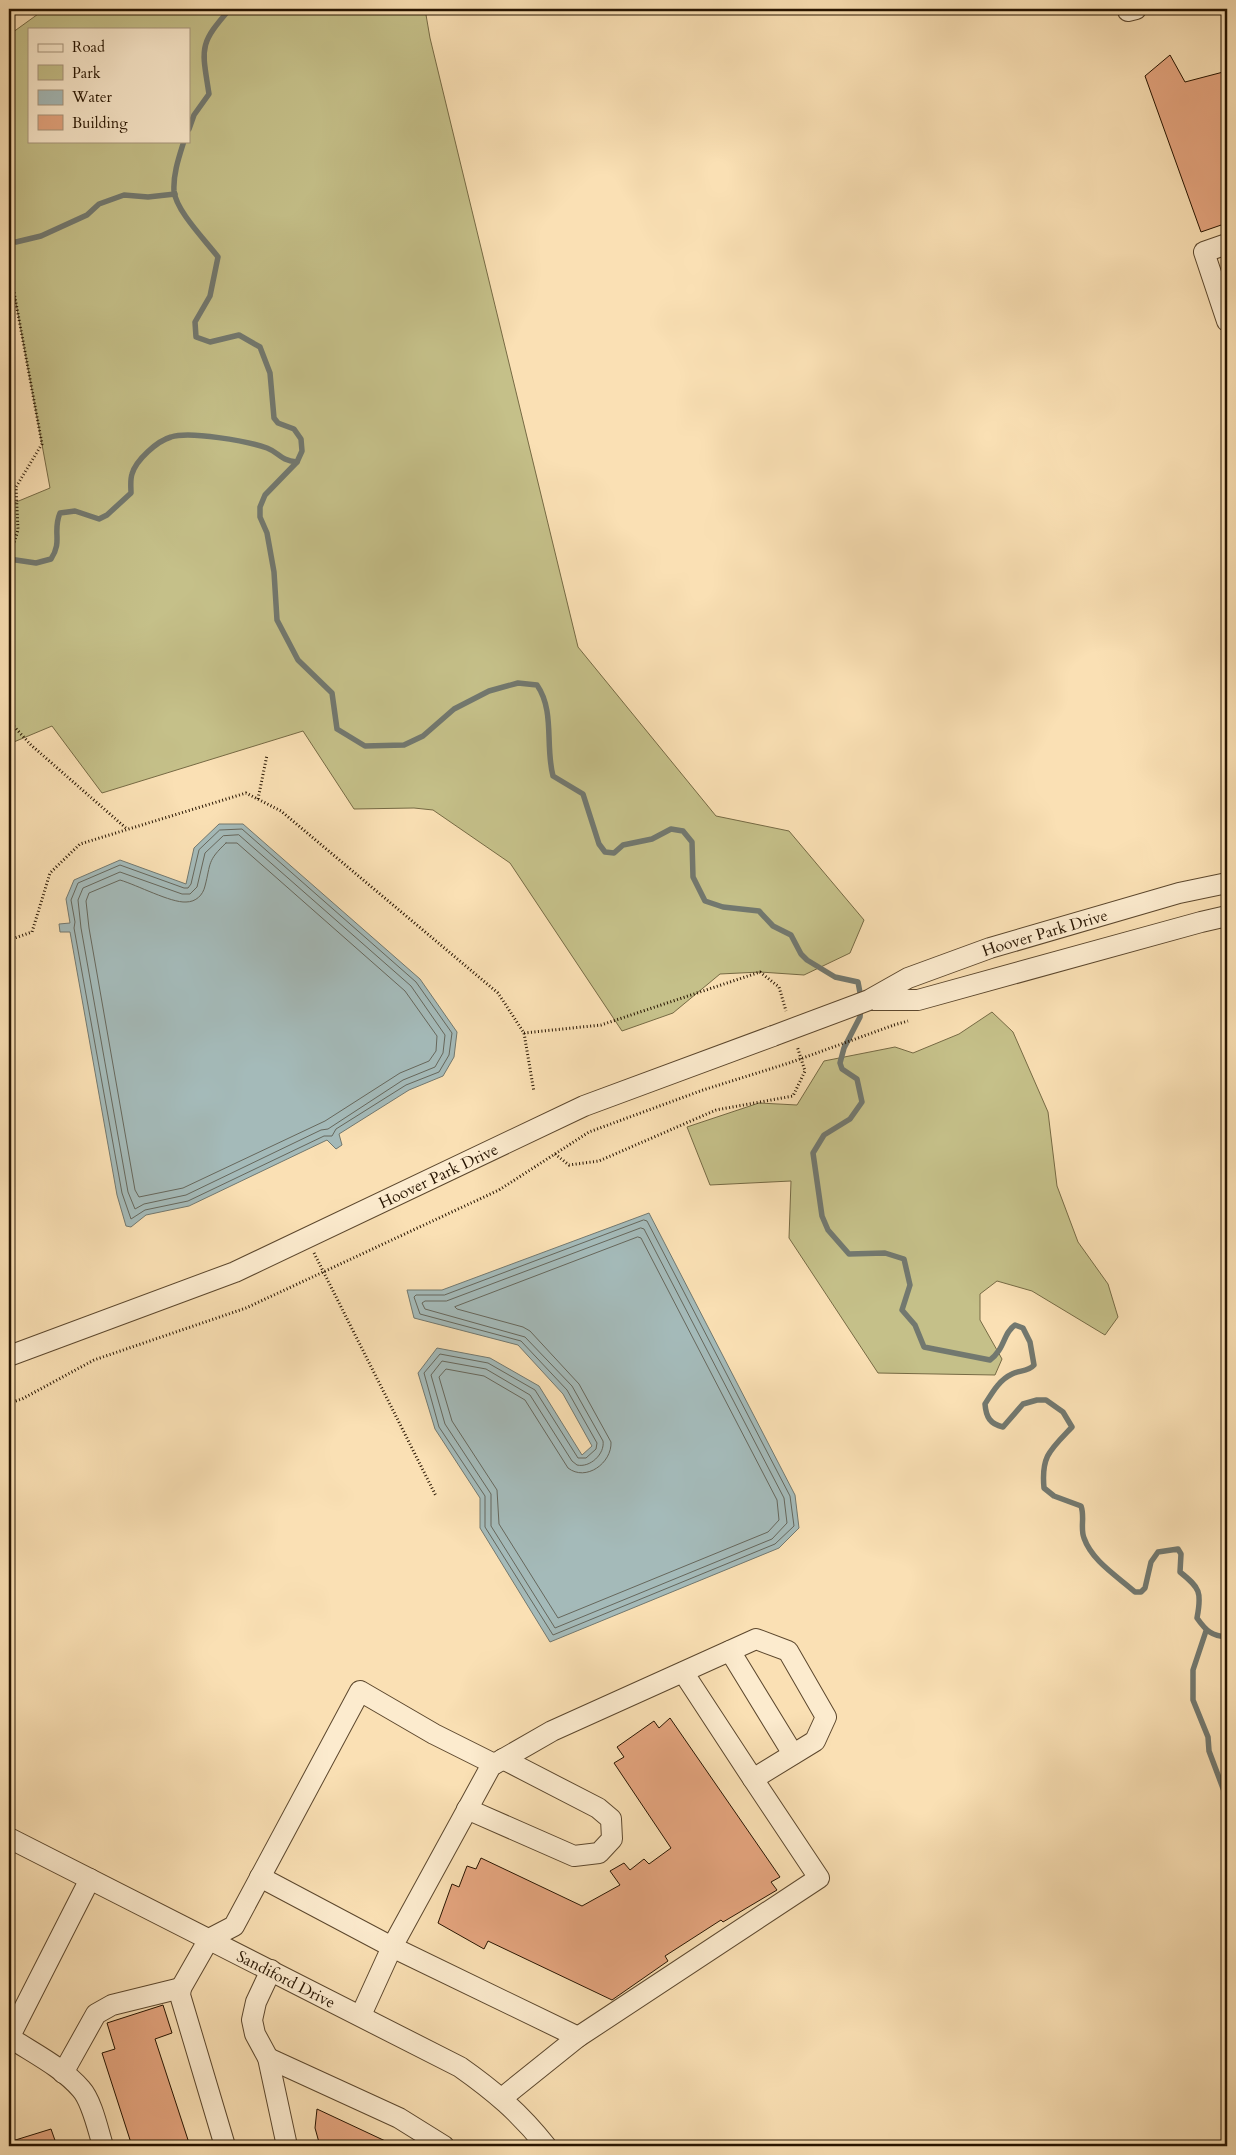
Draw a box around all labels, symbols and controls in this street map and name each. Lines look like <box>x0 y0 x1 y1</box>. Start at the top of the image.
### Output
legend <box>28 28 190 142</box>
text: Road <box>72 37 105 57</box>
text: Park <box>72 63 101 83</box>
text: Water <box>71 87 113 107</box>
text: Building <box>72 113 128 133</box>
street label: Hoover Park Drive <box>979 904 1110 962</box>
street label: Hoover Park Drive <box>375 1138 502 1214</box>
street label: Sandiford Drive <box>233 1945 339 2014</box>

